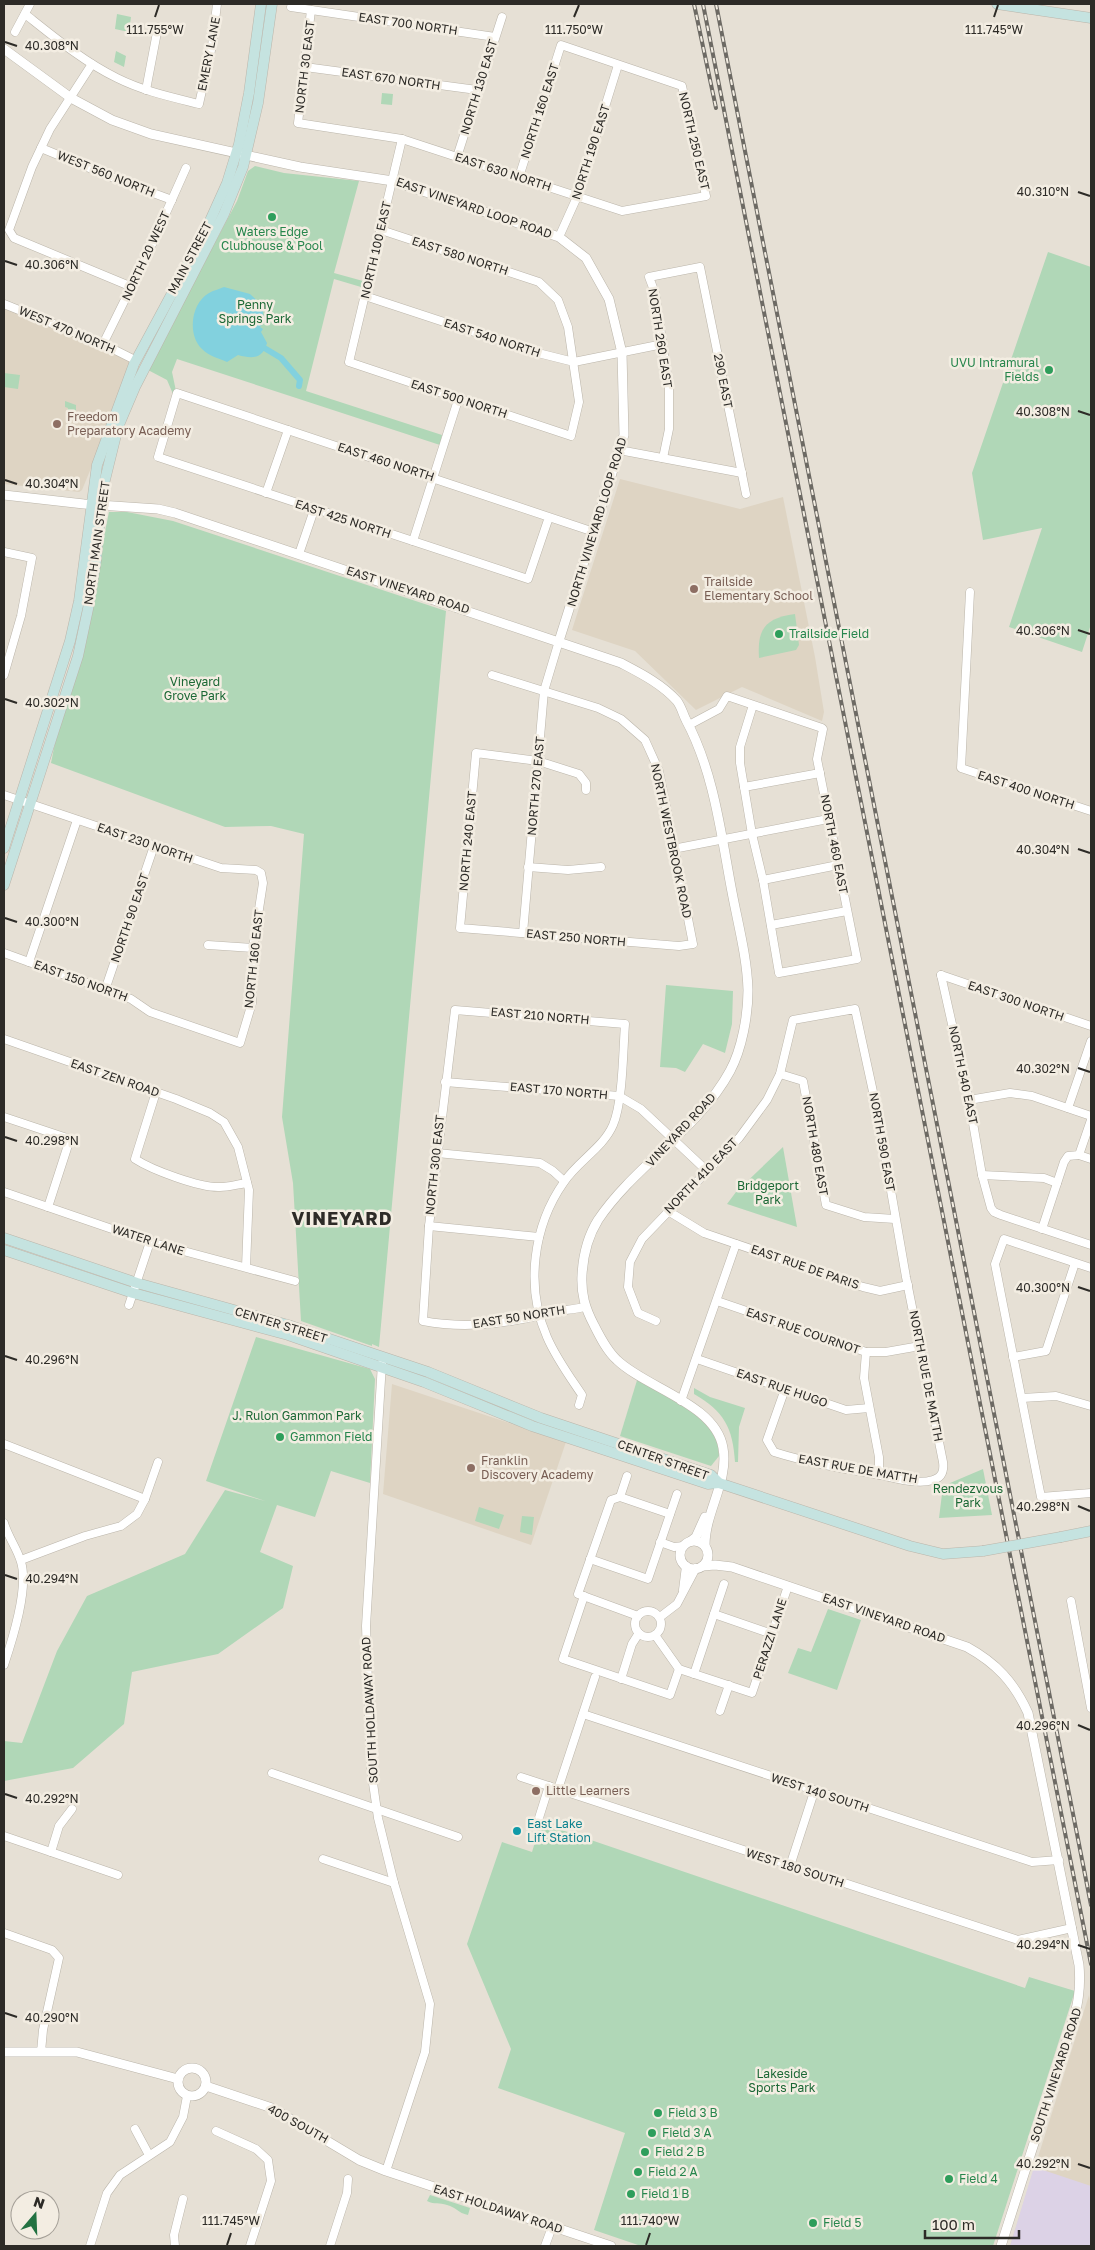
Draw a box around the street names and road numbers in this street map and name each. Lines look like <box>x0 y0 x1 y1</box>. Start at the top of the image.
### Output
street label: EAST 700 NORTH <box>357 9 459 38</box>
street label: EMERY LANE <box>194 16 223 92</box>
street label: NORTH 30 EAST <box>291 19 318 114</box>
street label: NORTH 130 EAST <box>457 37 500 136</box>
street label: NORTH 160 EAST <box>517 61 562 160</box>
street label: EAST 670 NORTH <box>341 64 442 93</box>
street label: NORTH 250 EAST <box>676 90 713 192</box>
street label: NORTH 190 EAST <box>568 102 613 201</box>
street label: WEST 560 NORTH <box>55 147 157 200</box>
street label: EAST 630 NORTH <box>453 149 553 194</box>
street label: EAST VINEYARD LOOP ROAD <box>394 174 554 241</box>
street label: NORTH 100 EAST <box>357 199 394 300</box>
street label: NORTH 20 WEST <box>118 208 173 303</box>
street label: MAIN STREET <box>164 219 215 296</box>
street label: EAST 580 NORTH <box>410 233 510 278</box>
street label: NORTH 260 EAST <box>645 287 676 389</box>
street label: WEST 470 NORTH <box>17 302 118 357</box>
street label: EAST 540 NORTH <box>442 315 542 360</box>
street label: 290 EAST <box>711 353 736 410</box>
street label: EAST 500 NORTH <box>409 376 509 421</box>
street label: NORTH VINEYARD LOOP ROAD <box>564 435 629 608</box>
street label: EAST 460 NORTH <box>336 439 436 484</box>
street label: NORTH MAIN STREET <box>80 479 113 606</box>
street label: EAST 425 NORTH <box>293 496 393 541</box>
street label: EAST VINEYARD ROAD <box>345 562 472 617</box>
street label: NORTH 270 EAST <box>524 735 547 836</box>
street label: NORTH WESTBROOK ROAD <box>648 762 695 920</box>
street label: EAST 400 NORTH <box>976 767 1077 812</box>
street label: NORTH 240 EAST <box>456 790 479 892</box>
street label: NORTH 460 EAST <box>818 793 852 895</box>
street label: EAST 230 NORTH <box>95 819 195 866</box>
street label: NORTH 90 EAST <box>107 871 152 965</box>
street label: NORTH 160 EAST <box>241 908 266 1009</box>
street label: EAST 250 NORTH <box>525 926 627 949</box>
street label: EAST 150 NORTH <box>32 957 130 1005</box>
street label: EAST 300 NORTH <box>966 977 1066 1024</box>
street label: EAST 210 NORTH <box>490 1004 590 1027</box>
street label: NORTH 540 EAST <box>946 1024 981 1126</box>
street label: EAST ZEN ROAD <box>69 1055 162 1100</box>
street label: EAST 170 NORTH <box>509 1079 609 1102</box>
street label: VINEYARD ROAD <box>643 1090 719 1170</box>
street label: NORTH 590 EAST <box>866 1091 899 1193</box>
street label: NORTH 480 EAST <box>799 1095 832 1197</box>
street label: NORTH 300 EAST <box>422 1114 447 1216</box>
street label: NORTH 410 EAST <box>661 1134 741 1217</box>
street label: WATER LANE <box>110 1221 186 1258</box>
street label: EAST RUE DE PARIS <box>749 1241 862 1292</box>
street label: EAST 50 NORTH <box>472 1302 566 1331</box>
street label: CENTER STREET <box>233 1303 330 1346</box>
street label: EAST RUE COURNOT <box>744 1304 863 1357</box>
street label: NORTH RUE DE MATTH <box>906 1309 947 1443</box>
street label: EAST RUE HUGO <box>735 1365 830 1410</box>
street label: CENTER STREET <box>616 1436 711 1483</box>
street label: EAST RUE DE MATTH <box>797 1451 919 1486</box>
street label: EAST VINEYARD ROAD <box>821 1589 948 1646</box>
street label: PERAZZI LANE <box>749 1596 790 1681</box>
street label: SOUTH HOLDAWAY ROAD <box>358 1636 381 1784</box>
street label: WEST 140 SOUTH <box>769 1770 871 1815</box>
street label: WEST 180 SOUTH <box>744 1845 846 1890</box>
street label: SOUTH VINEYARD ROAD <box>1027 2006 1084 2144</box>
street label: 400 SOUTH <box>265 2101 331 2146</box>
street label: EAST HOLDAWAY ROAD <box>432 2181 565 2237</box>

